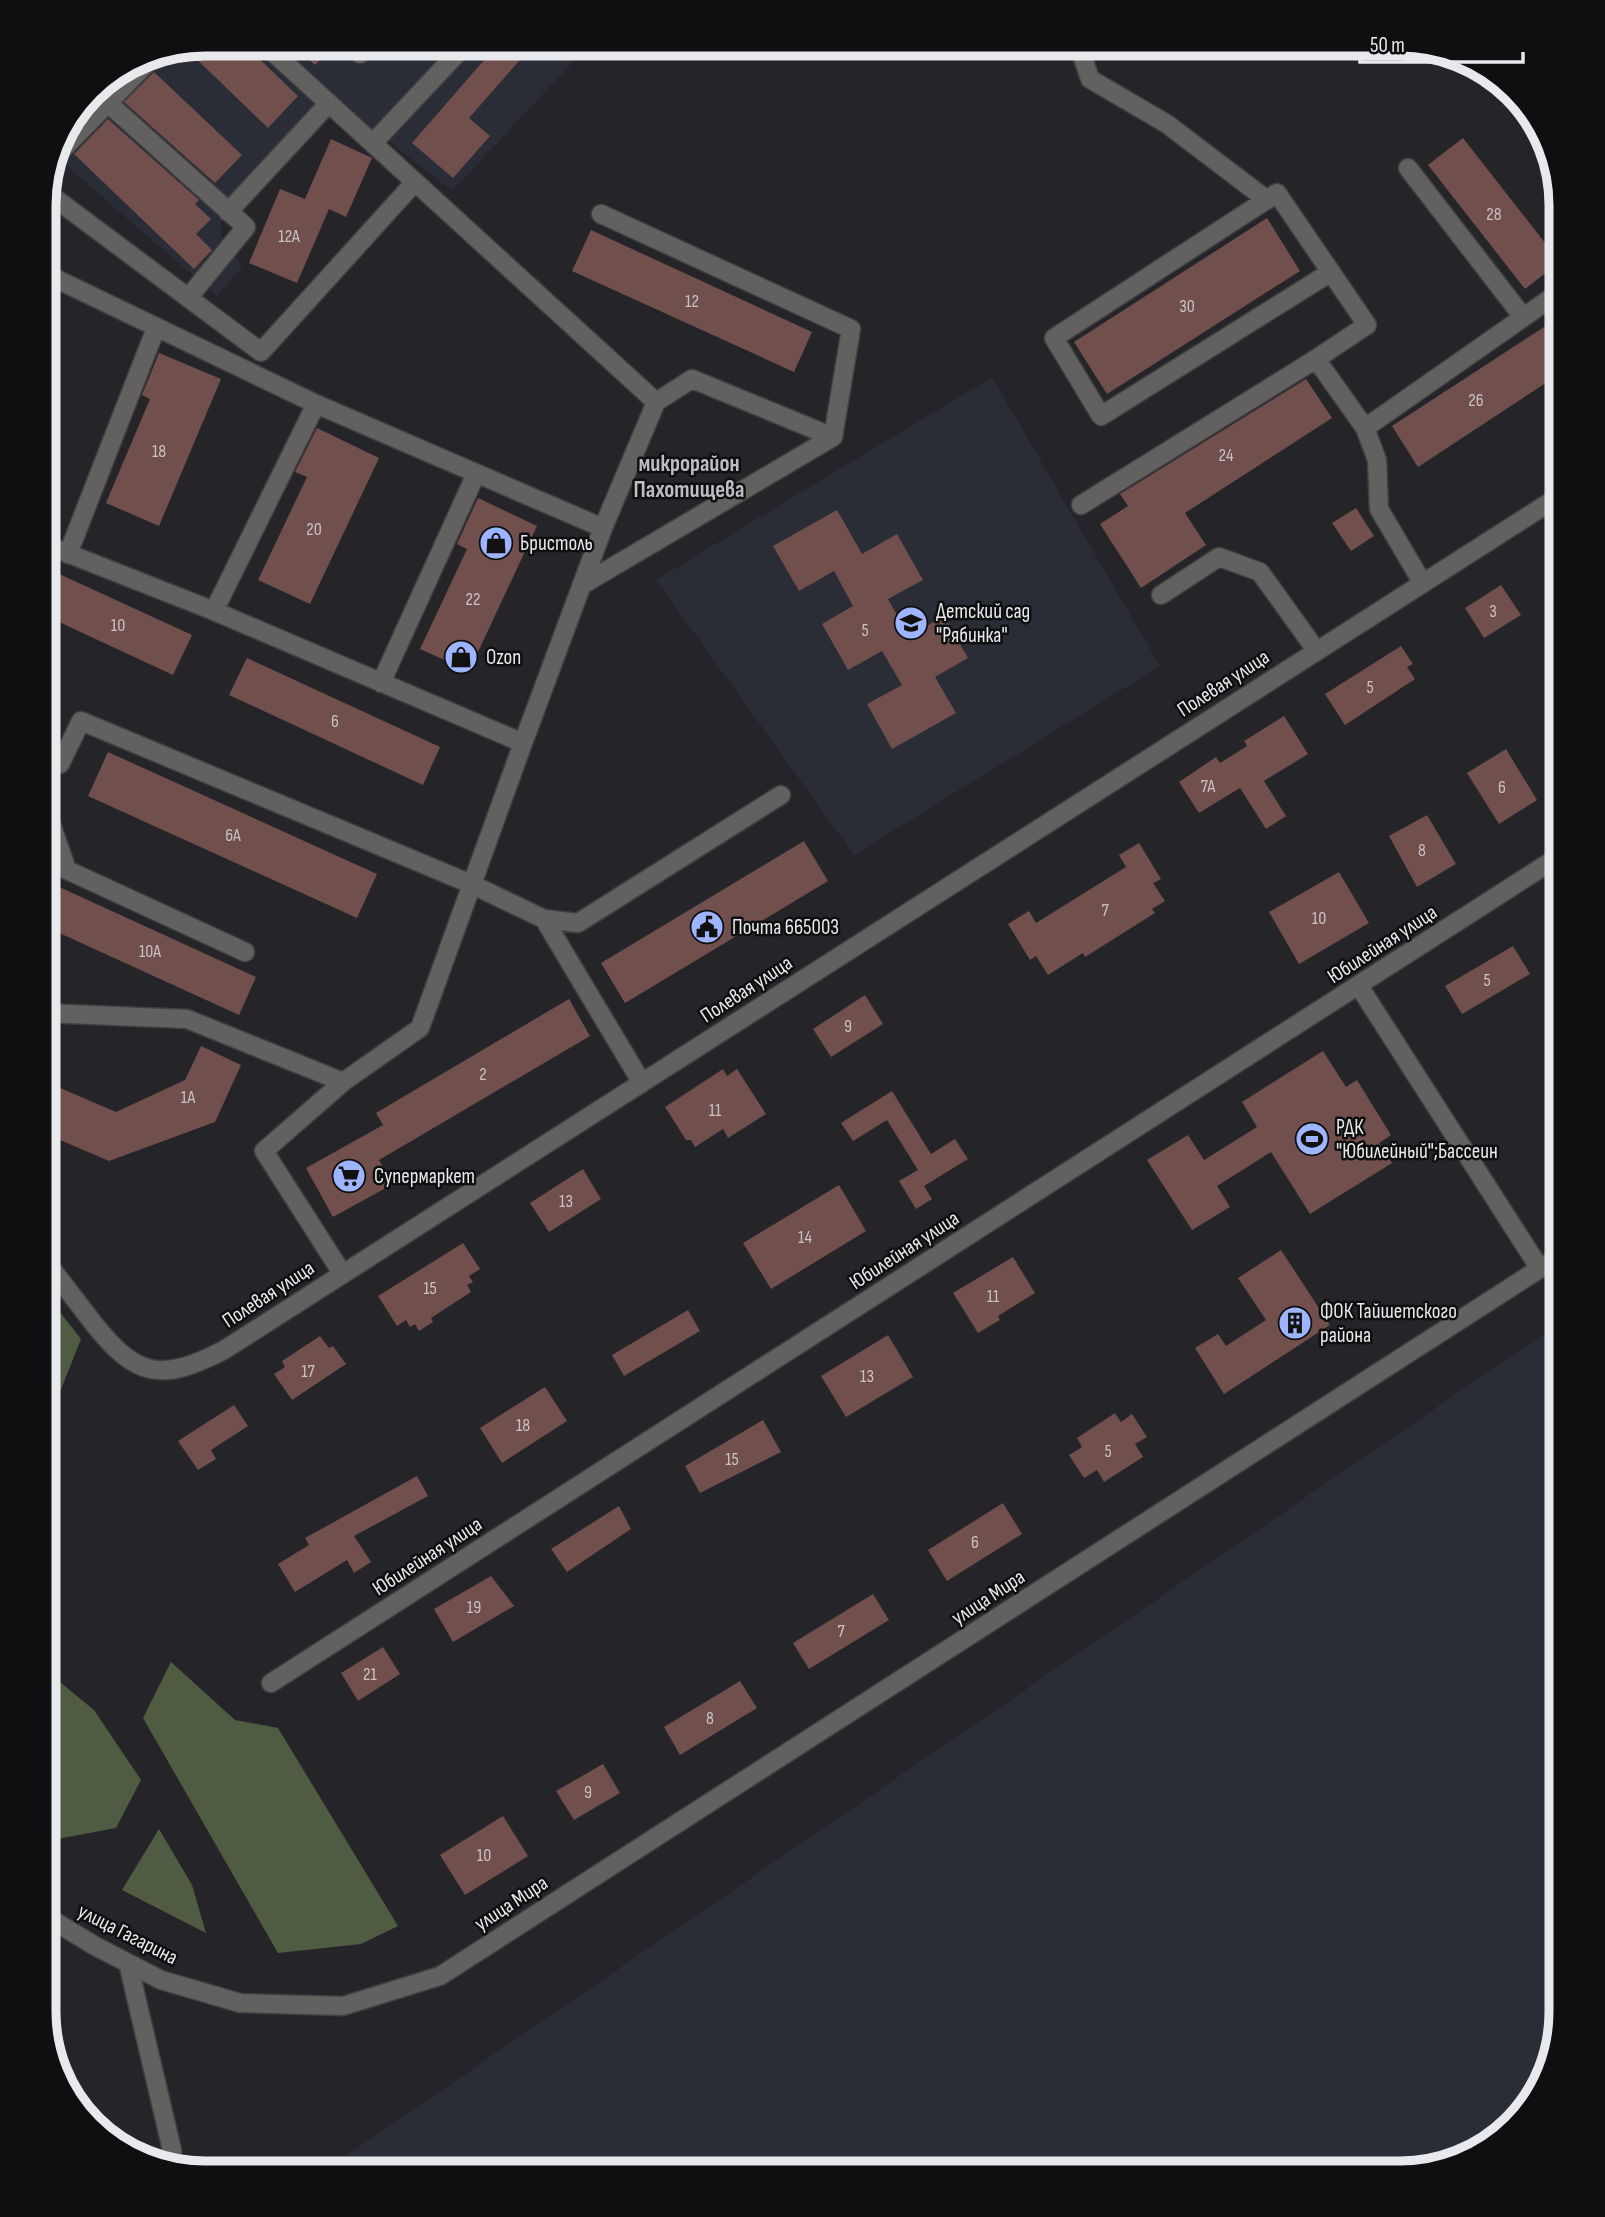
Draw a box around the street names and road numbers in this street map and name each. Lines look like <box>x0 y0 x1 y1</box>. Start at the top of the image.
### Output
street label: Полевая улица <box>1173 644 1274 722</box>
street label: Юбилейная улица <box>1323 900 1442 989</box>
street label: Полевая улица <box>696 950 797 1028</box>
street label: Юбилейная улица <box>845 1206 964 1295</box>
street label: Полевая улица <box>218 1255 319 1333</box>
street label: Юбилейная улица <box>368 1512 487 1601</box>
street label: улица Мира <box>947 1565 1030 1630</box>
street label: улица Мира <box>470 1871 553 1936</box>
street label: улица Гагарина <box>74 1899 182 1970</box>

